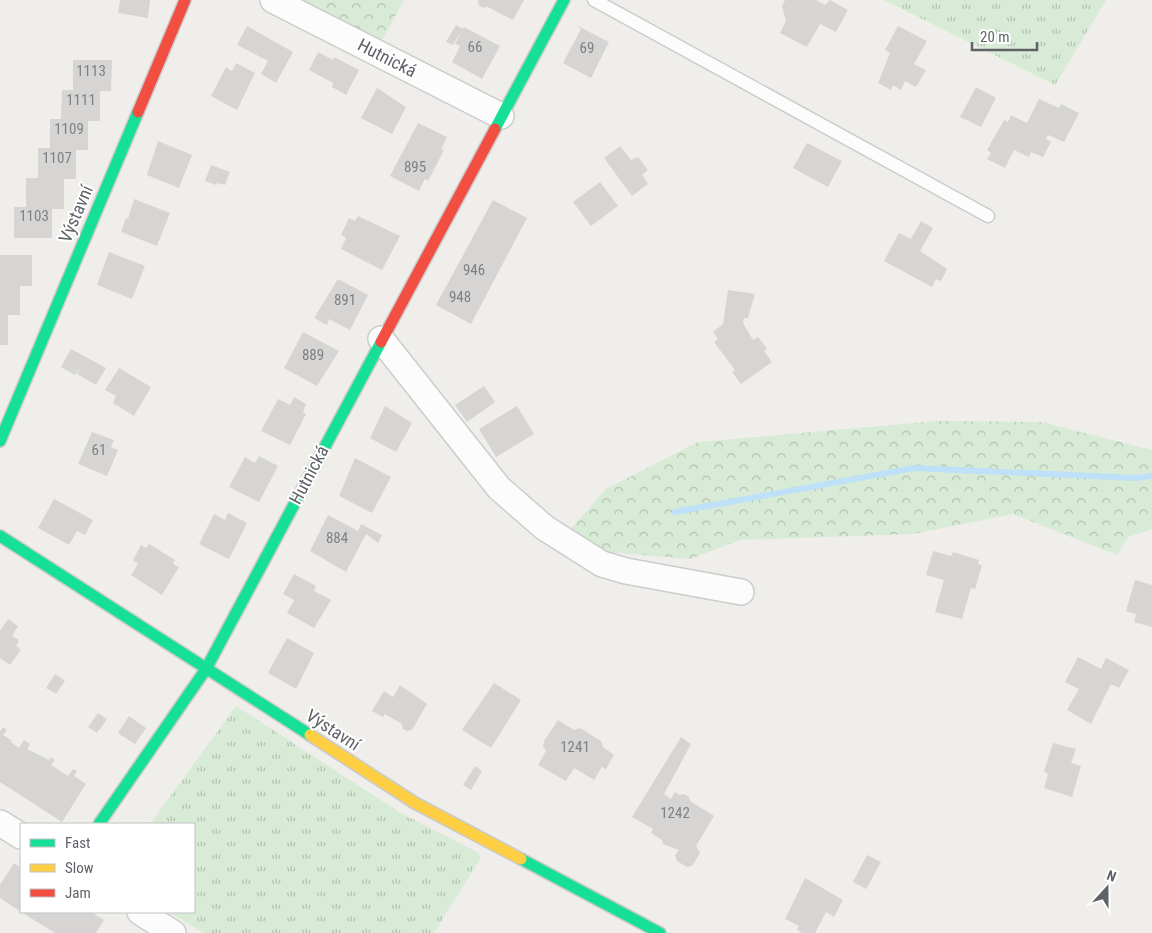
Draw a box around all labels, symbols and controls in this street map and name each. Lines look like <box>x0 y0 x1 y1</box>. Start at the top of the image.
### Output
scale bar <box>972 20 1037 52</box>
text: 20 m <box>980 28 1010 46</box>
street label: Hutnická <box>354 34 420 81</box>
house number: 66 <box>468 38 482 56</box>
house number: 69 <box>580 39 594 57</box>
house number: 1113 <box>76 62 106 80</box>
house number: 1111 <box>66 91 96 109</box>
house number: 1109 <box>54 120 84 138</box>
house number: 1107 <box>42 149 72 167</box>
house number: 895 <box>404 158 426 176</box>
street label: Výstavní <box>54 181 97 246</box>
house number: 1103 <box>19 207 49 225</box>
house number: 946 <box>463 261 485 279</box>
house number: 948 <box>449 288 471 306</box>
house number: 891 <box>334 291 356 309</box>
house number: 889 <box>302 346 324 364</box>
house number: 61 <box>92 441 106 459</box>
street label: Hutnická <box>284 442 333 508</box>
house number: 884 <box>326 529 348 547</box>
street label: Výstavní <box>302 704 365 755</box>
house number: 1241 <box>560 738 590 756</box>
house number: 1242 <box>660 804 690 822</box>
legend <box>20 823 195 913</box>
text: Fast <box>65 834 90 852</box>
text: Slow <box>65 859 94 877</box>
north arrow <box>1082 863 1132 913</box>
text: N <box>1105 867 1119 885</box>
text: Jam <box>65 884 91 902</box>

